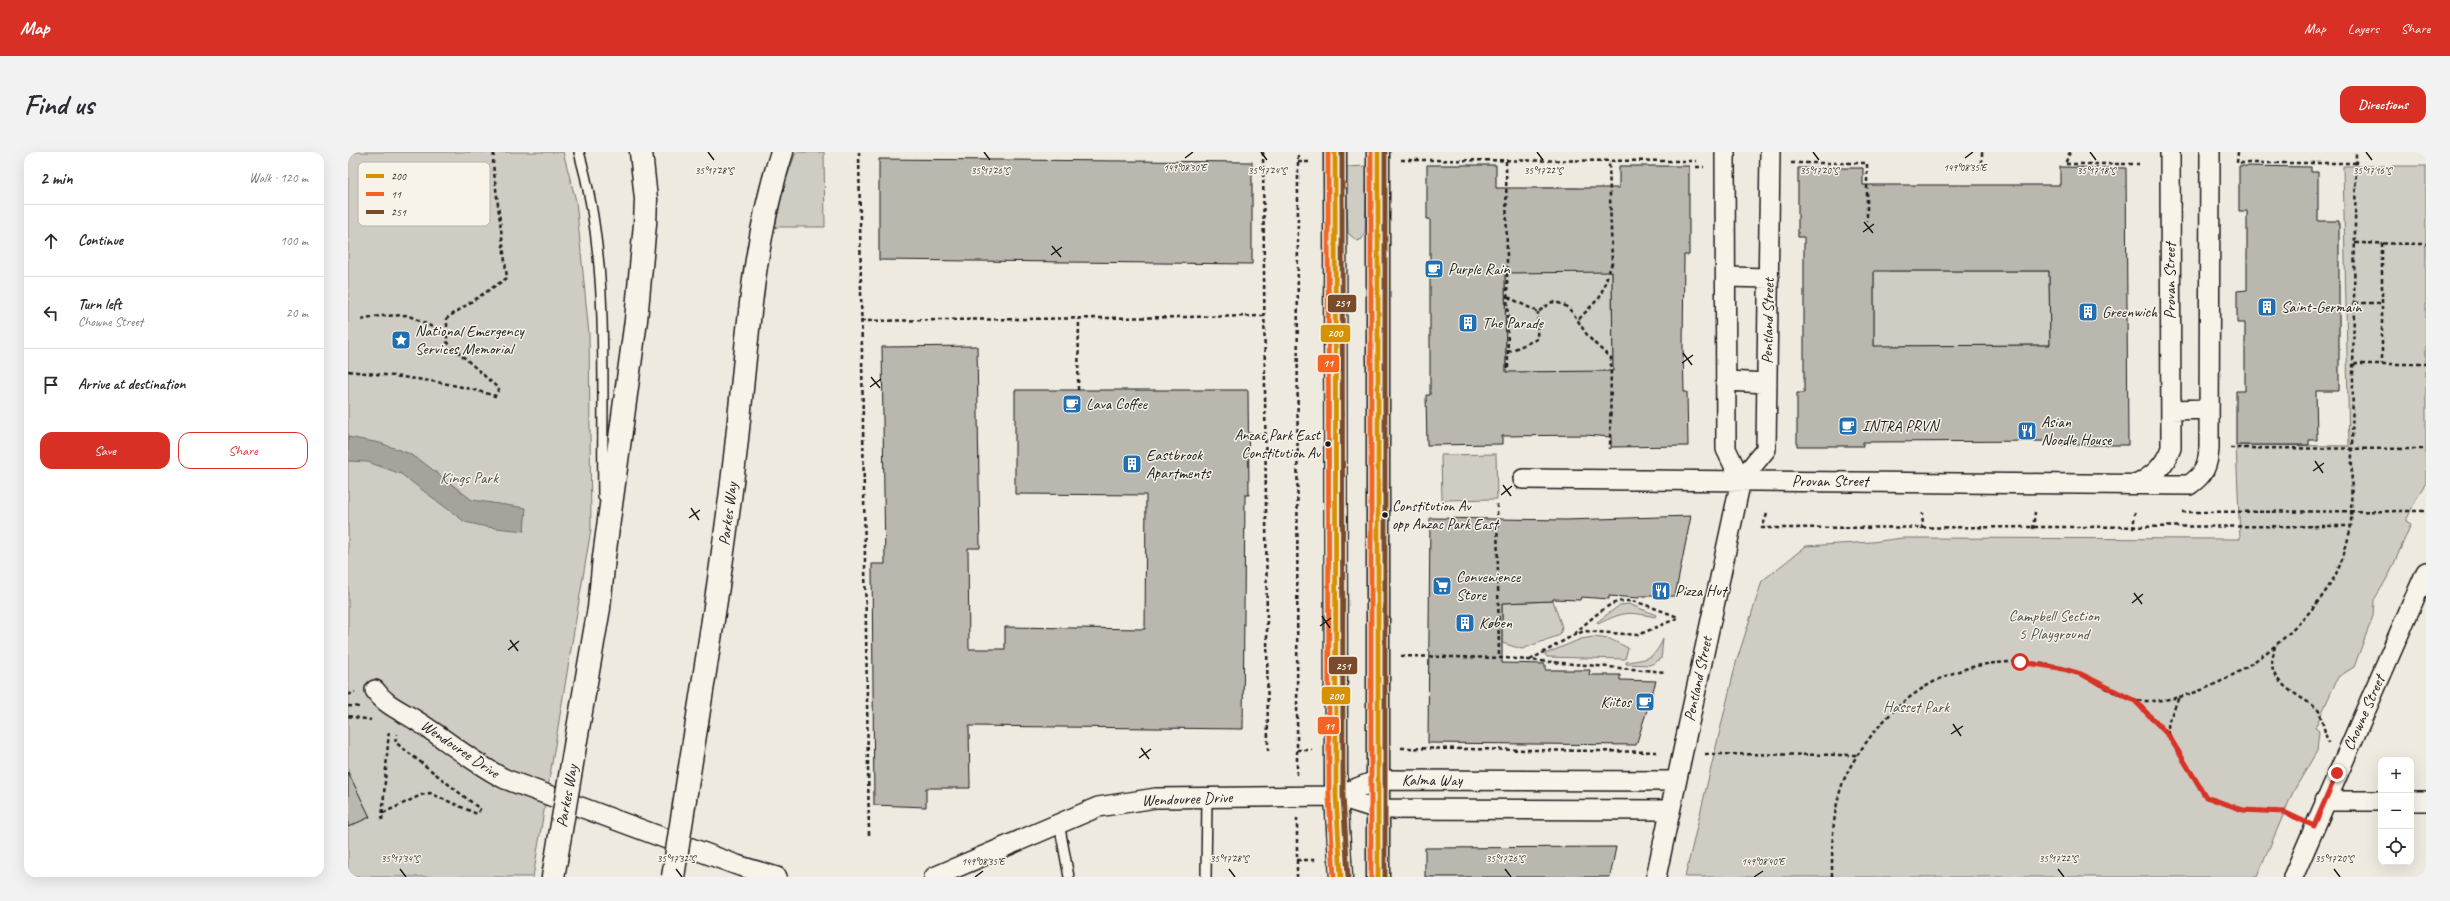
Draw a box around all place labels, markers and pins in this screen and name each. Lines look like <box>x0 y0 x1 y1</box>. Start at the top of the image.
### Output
cafe icon: Purple Rain <box>1423 258 1445 280</box>
place label: Purple Rain <box>1448 259 1510 279</box>
building icon: Saint-Germain <box>2256 296 2278 318</box>
place label: Saint-Germain <box>2281 297 2362 317</box>
building icon: Greenwich <box>2077 301 2099 323</box>
place label: Greenwich <box>2102 302 2158 322</box>
building icon: The Parade <box>1457 312 1479 334</box>
place label: The Parade <box>1482 313 1545 333</box>
place label: National Emergency Services Memorial <box>415 321 525 359</box>
place icon: National Emergency Services Memorial <box>390 329 412 351</box>
cafe icon: Lava Coffee <box>1061 393 1083 415</box>
place label: Lava Coffee <box>1086 394 1149 414</box>
place label: Asian Noodle House <box>2041 412 2113 450</box>
cafe icon: INTRA PRVN <box>1837 415 1859 437</box>
place label: INTRA PRVN <box>1862 416 1940 436</box>
restaurant icon: Asian Noodle House <box>2016 420 2038 442</box>
place label: Anzac Park East Constitution Av <box>1234 426 1322 463</box>
marker: Anzac Park East Constitution Av <box>1323 439 1333 449</box>
place label: Eastbrook Apartments <box>1146 445 1212 483</box>
building icon: Eastbrook Apartments <box>1121 453 1143 475</box>
place label: Constitution Av opp Anzac Park East <box>1392 497 1500 534</box>
marker: Constitution Av opp Anzac Park East <box>1380 510 1390 520</box>
place label: Convenience Store <box>1456 567 1522 605</box>
supermarket icon: Convenience Store <box>1431 575 1453 597</box>
restaurant icon: Pizza Hut <box>1650 580 1672 602</box>
place label: Pizza Hut <box>1675 581 1729 601</box>
building icon: Køben <box>1454 612 1476 634</box>
place label: Køben <box>1479 613 1513 633</box>
cafe icon: Kiitos <box>1634 691 1656 713</box>
place label: Kiitos <box>1600 692 1633 712</box>

